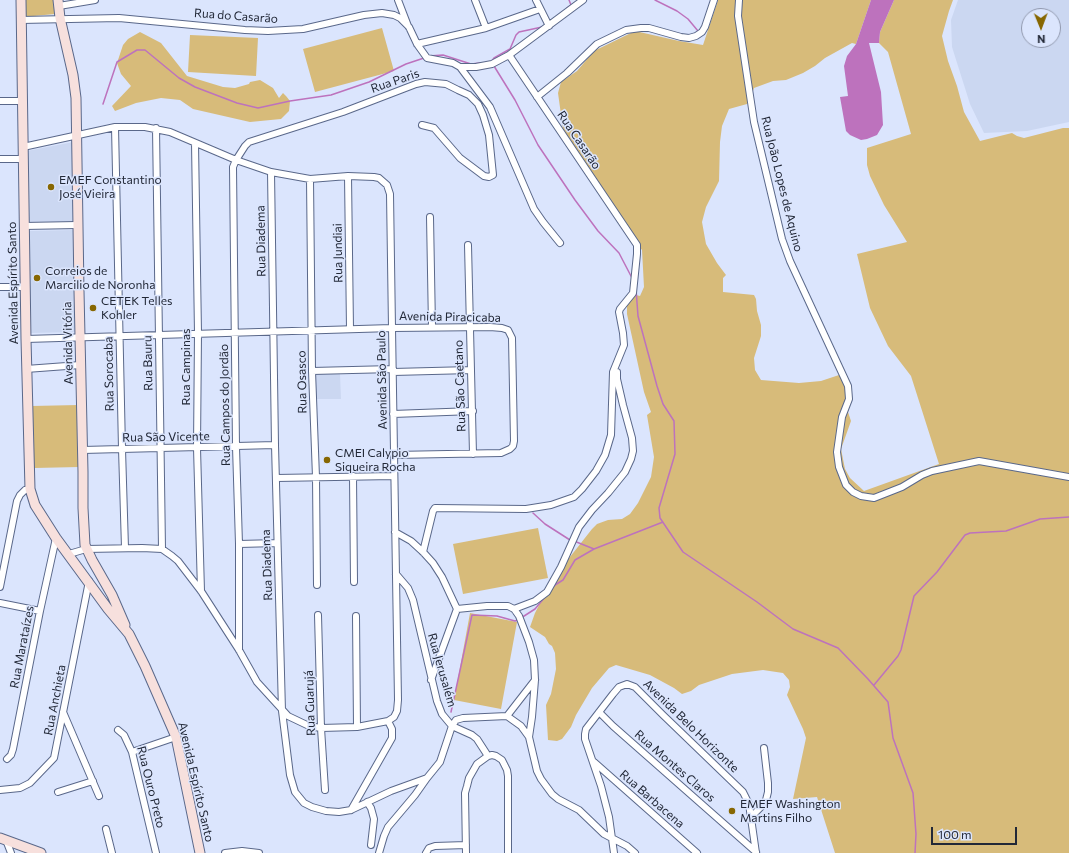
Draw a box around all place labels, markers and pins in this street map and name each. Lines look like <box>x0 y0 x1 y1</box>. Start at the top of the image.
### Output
place label: EMEF Constantino José Vieira <box>59 173 162 201</box>
marker: EMEF Constantino José Vieira <box>46 182 56 192</box>
place label: Correios de Marcilio de Noronha <box>45 264 155 292</box>
marker: Correios de Marcilio de Noronha <box>32 273 42 283</box>
place label: CETEK Telles Kohler <box>101 294 172 322</box>
marker: CETEK Telles Kohler <box>88 303 98 313</box>
place label: CMEI Calypio Siqueira Rocha <box>335 446 415 474</box>
marker: CMEI Calypio Siqueira Rocha <box>322 455 332 465</box>
place label: EMEF Washington Martins Filho <box>740 797 840 825</box>
marker: EMEF Washington Martins Filho <box>727 806 737 816</box>

